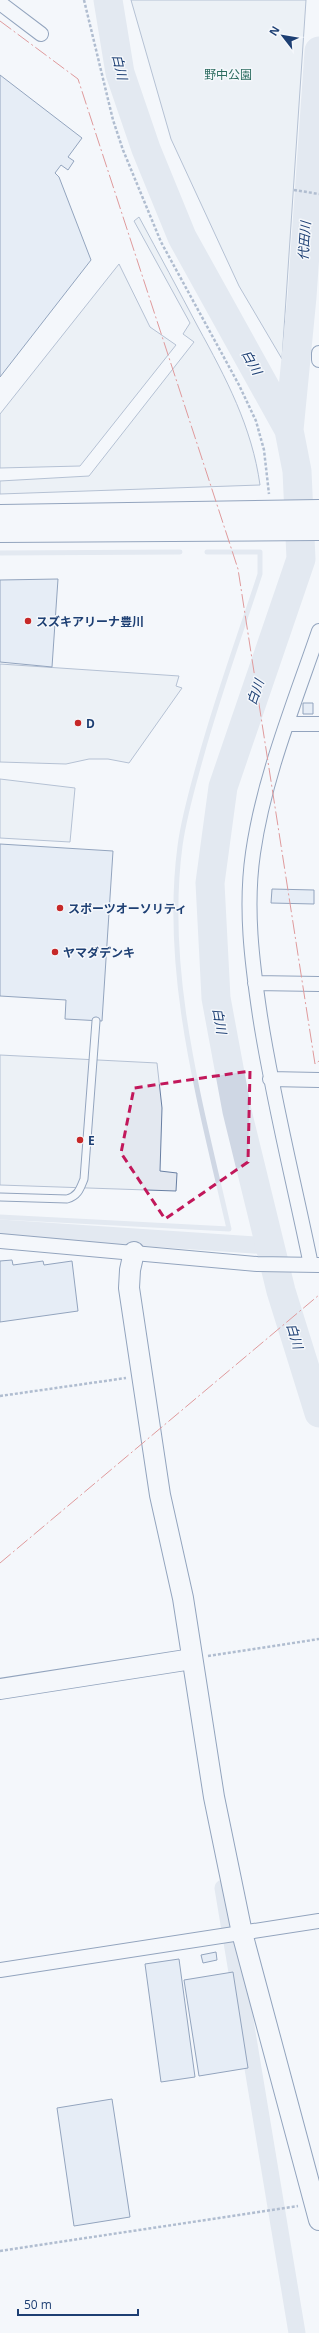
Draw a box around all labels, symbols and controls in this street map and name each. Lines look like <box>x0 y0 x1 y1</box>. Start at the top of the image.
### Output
north arrow <box>263 16 303 56</box>
text: N <box>265 23 283 38</box>
water label: 白川 <box>108 52 132 84</box>
park label: 野中公園 <box>204 66 252 83</box>
water label: 代田川 <box>294 219 314 261</box>
water label: 白川 <box>238 346 267 379</box>
place label: スズキアリーナ豊川 <box>36 613 144 630</box>
marker: スズキアリーナ豊川 <box>23 616 33 626</box>
water label: 白川 <box>242 675 268 707</box>
place label: D <box>86 715 95 732</box>
marker: D <box>73 718 83 728</box>
place label: スポーツオーソリティ <box>68 900 187 917</box>
marker: スポーツオーソリティ <box>55 903 65 913</box>
place label: ヤマダデンキ <box>63 944 135 961</box>
marker: ヤマダデンキ <box>50 947 60 957</box>
water label: 白川 <box>209 1007 231 1037</box>
place label: E <box>88 1132 95 1149</box>
marker: E <box>75 1135 85 1145</box>
water label: 白川 <box>283 1321 308 1353</box>
scale bar <box>18 2291 138 2317</box>
text: 50 m <box>24 2296 52 2313</box>

